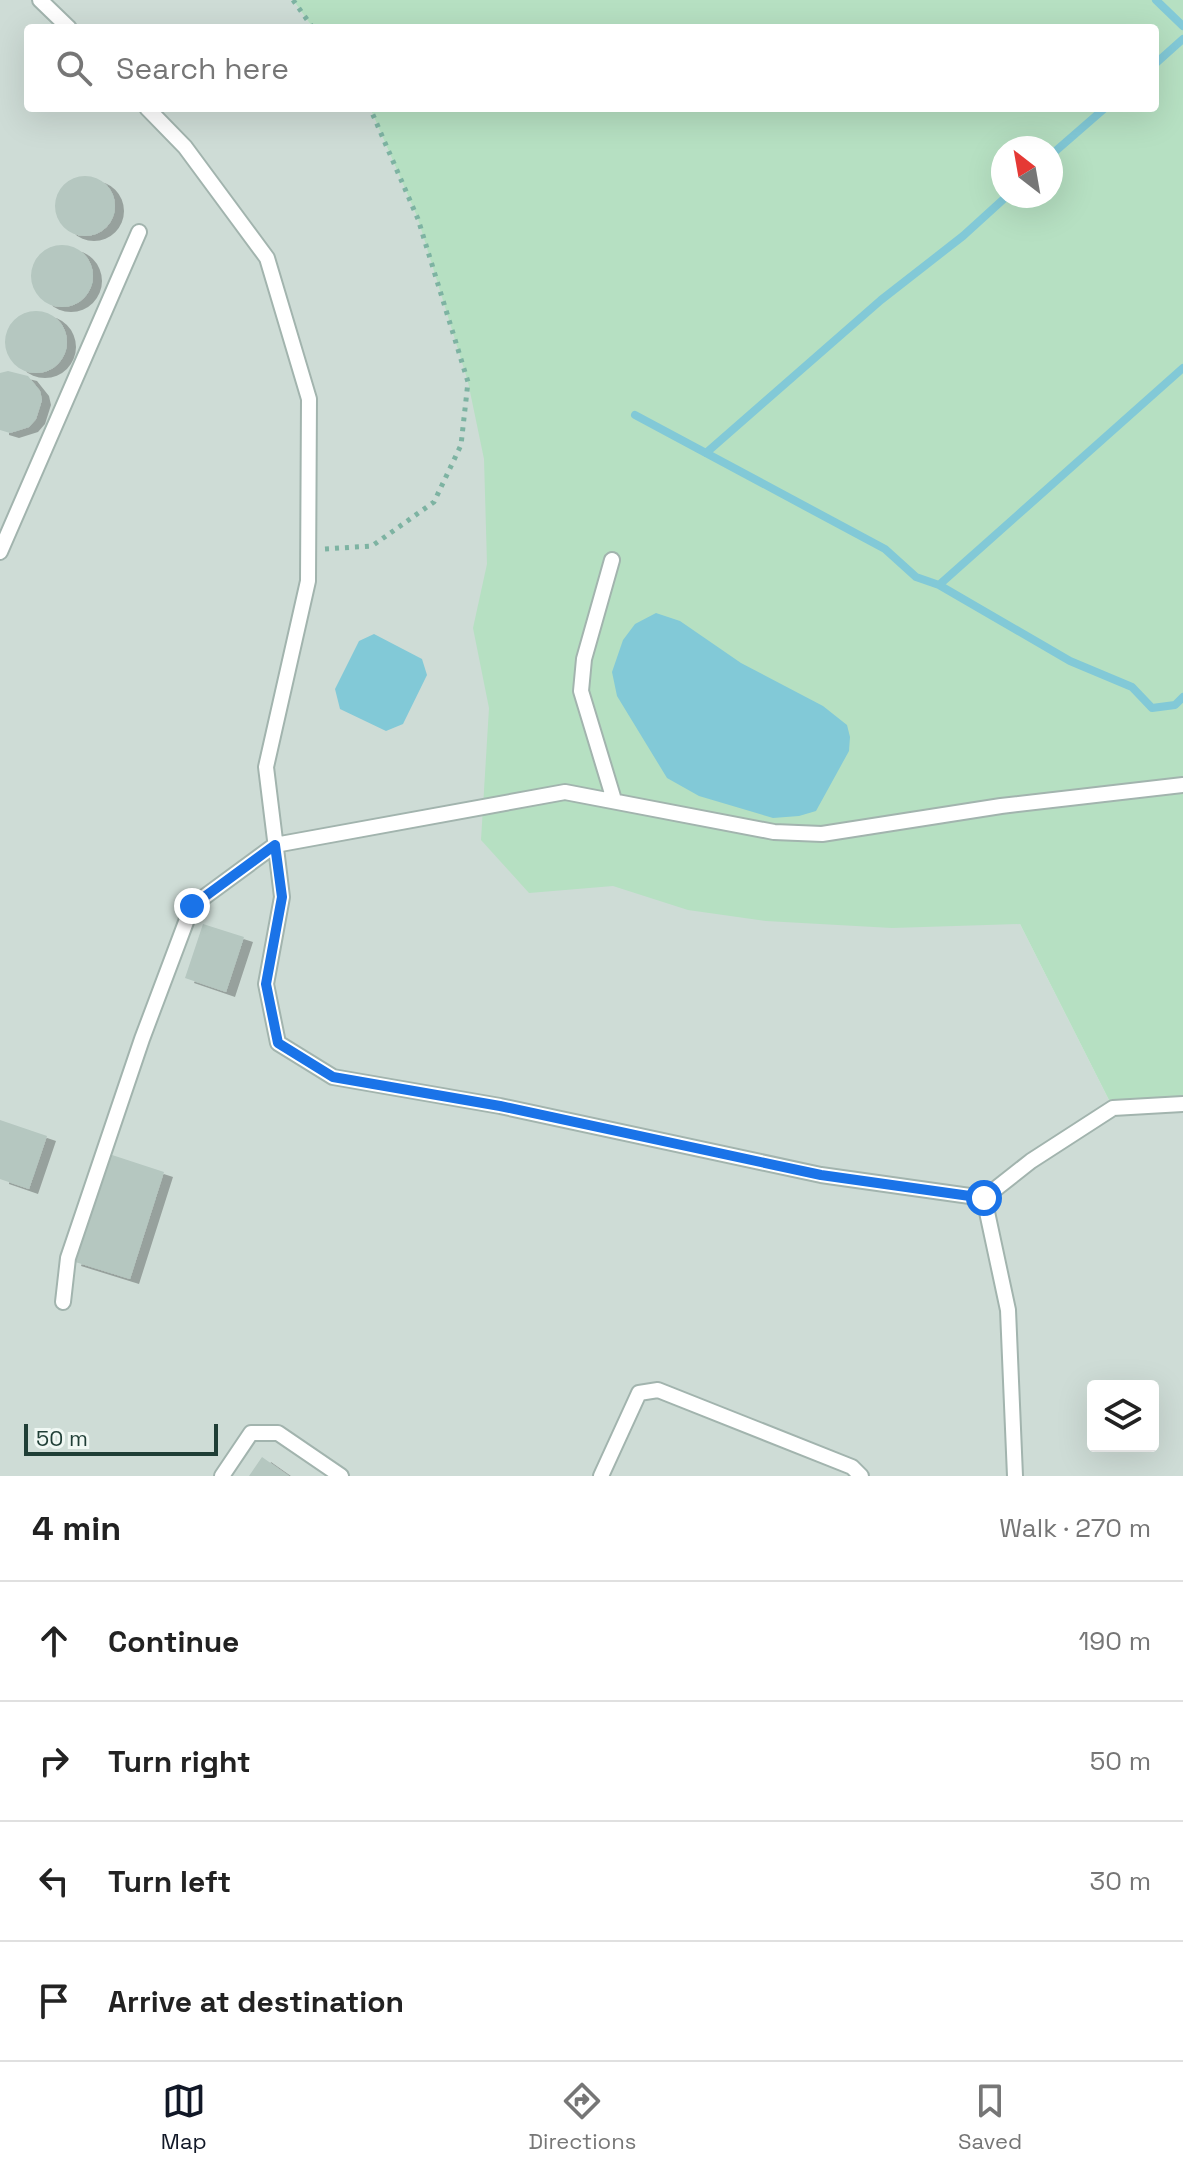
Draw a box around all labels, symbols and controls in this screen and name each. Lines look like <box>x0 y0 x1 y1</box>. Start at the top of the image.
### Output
search box <box>24 24 1159 112</box>
icon: search <box>52 46 96 90</box>
text: Search here <box>116 49 289 88</box>
north arrow <box>991 136 1063 208</box>
route end <box>174 888 210 924</box>
route start <box>966 1180 1002 1216</box>
map controls <box>1087 1380 1159 1452</box>
button: layers <box>1087 1380 1159 1452</box>
scale bar <box>24 1420 218 1456</box>
text: 50 m <box>36 1424 88 1452</box>
text: 4 min <box>32 1507 121 1550</box>
text: Walk · 270 m <box>999 1511 1151 1545</box>
icon: ahead <box>32 1619 76 1663</box>
text: Continue <box>108 1622 239 1661</box>
text: 190 m <box>1079 1624 1151 1658</box>
icon: right <box>32 1739 76 1783</box>
text: Turn right <box>108 1742 251 1781</box>
text: 50 m <box>1090 1744 1151 1778</box>
icon: left <box>32 1859 76 1903</box>
text: Turn left <box>108 1862 231 1901</box>
text: 30 m <box>1090 1864 1151 1898</box>
icon: arrive <box>32 1979 76 2023</box>
text: Arrive at destination <box>108 1982 404 2021</box>
tab: Map <box>161 2079 207 2155</box>
tab: Directions <box>528 2079 636 2155</box>
tab: Saved <box>958 2079 1022 2155</box>

